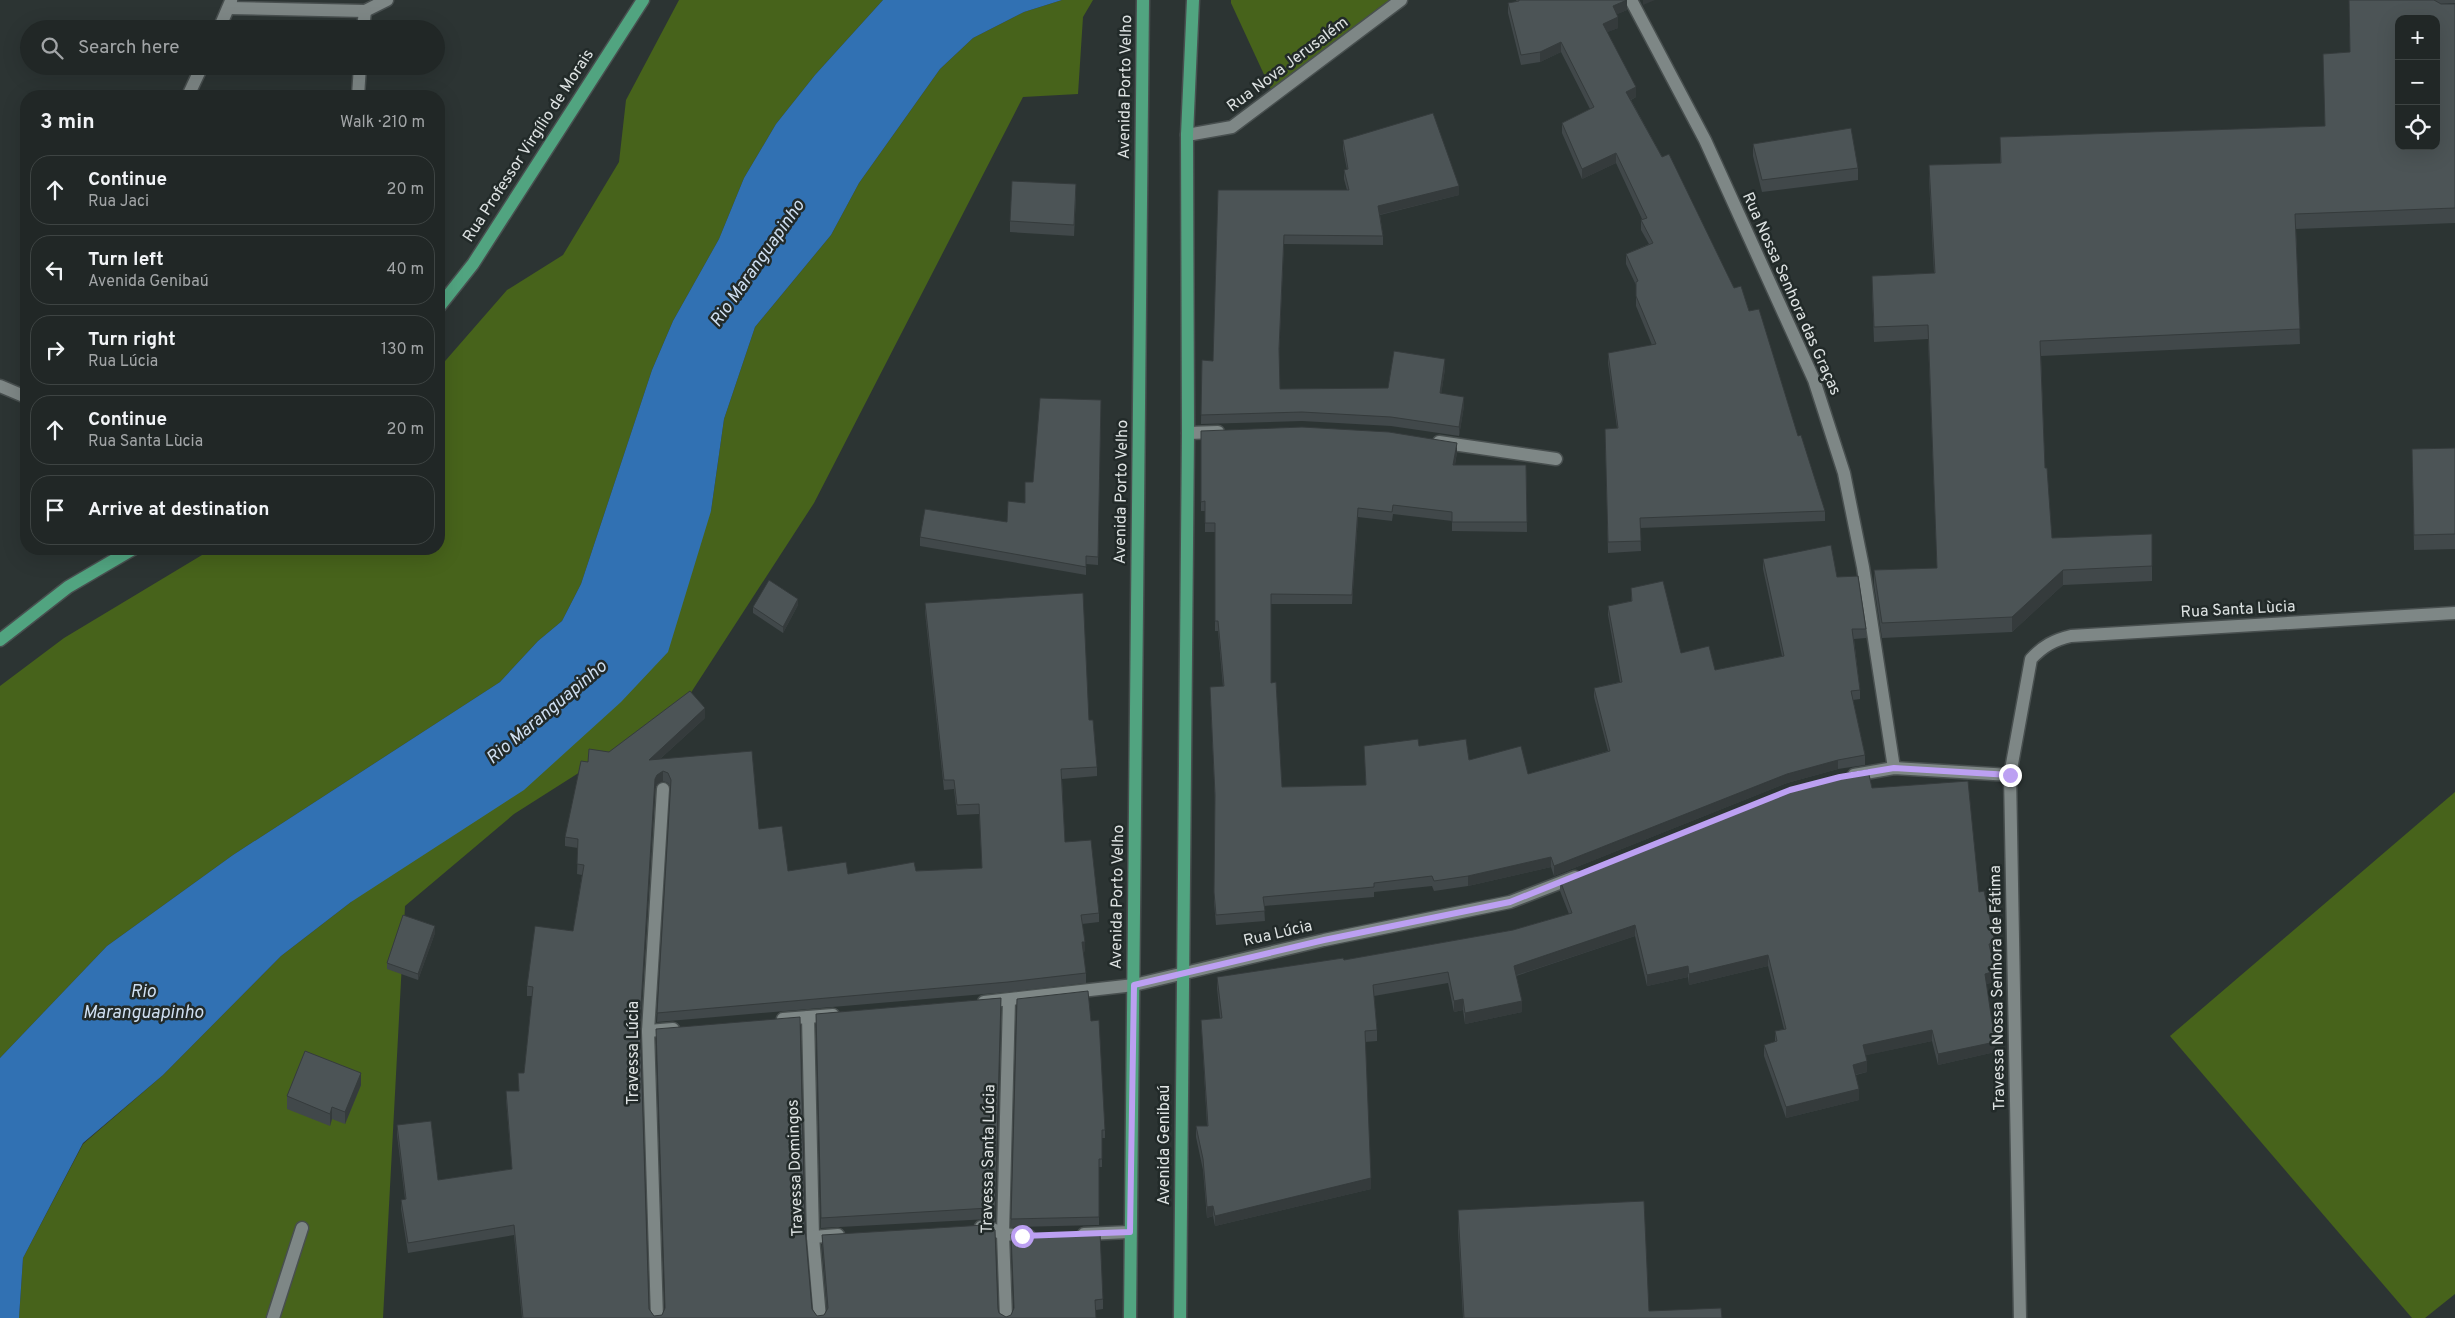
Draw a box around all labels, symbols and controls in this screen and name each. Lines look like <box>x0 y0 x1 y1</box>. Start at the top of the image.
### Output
street label: Rua Nova Jerusalém <box>1223 13 1353 117</box>
street label: Avenida Porto Velho <box>1115 15 1137 159</box>
map controls <box>2395 15 2440 150</box>
button: + <box>2395 15 2440 60</box>
search box <box>20 20 445 75</box>
icon: search <box>38 34 66 62</box>
text: Search here <box>78 36 180 60</box>
street label: Rua Professor Virgílio de Morais <box>459 46 599 246</box>
button: − <box>2395 60 2440 105</box>
button: locate <box>2395 105 2440 150</box>
text: 3 min <box>40 109 95 136</box>
text: Walk · 210 m <box>340 113 425 133</box>
text: Continue <box>88 168 167 192</box>
icon: ahead <box>41 176 69 204</box>
text: 20 m <box>387 180 424 200</box>
street label: Rua Nossa Senhora das Graças <box>1737 189 1845 399</box>
text: Rua Jaci <box>88 192 149 212</box>
water label: Rio Maranguapinho <box>705 195 811 332</box>
text: Turn left <box>88 248 164 272</box>
icon: left <box>41 256 69 284</box>
text: 40 m <box>386 260 424 280</box>
text: Avenida Genibaú <box>88 272 209 292</box>
text: Turn right <box>88 328 176 352</box>
icon: right <box>41 336 69 364</box>
text: 130 m <box>381 340 424 360</box>
text: Rua Lúcia <box>88 352 158 372</box>
text: Continue <box>88 408 167 432</box>
icon: ahead <box>41 416 69 444</box>
text: 20 m <box>387 420 424 440</box>
street label: Avenida Porto Velho <box>1111 420 1133 564</box>
text: Rua Santa Lùcia <box>88 432 203 452</box>
icon: arrive <box>41 496 69 524</box>
text: Arrive at destination <box>88 498 269 522</box>
street label: Rua Santa Lùcia <box>2180 597 2296 623</box>
water label: Rio Maranguapinho <box>482 656 612 770</box>
route end <box>1999 764 2022 787</box>
street label: Avenida Porto Velho <box>1107 825 1129 969</box>
street label: Travessa Nossa Senhora de Fátima <box>1986 865 2010 1111</box>
street label: Rua Lúcia <box>1242 916 1314 952</box>
water label: Rio Maranguapinho <box>83 981 204 1025</box>
street label: Travessa Lúcia <box>624 1001 644 1105</box>
street label: Travessa Santa Lúcia <box>978 1084 1000 1234</box>
street label: Avenida Genibaú <box>1155 1085 1175 1205</box>
street label: Travessa Domingos <box>784 1099 808 1237</box>
route start <box>1011 1225 1034 1248</box>

